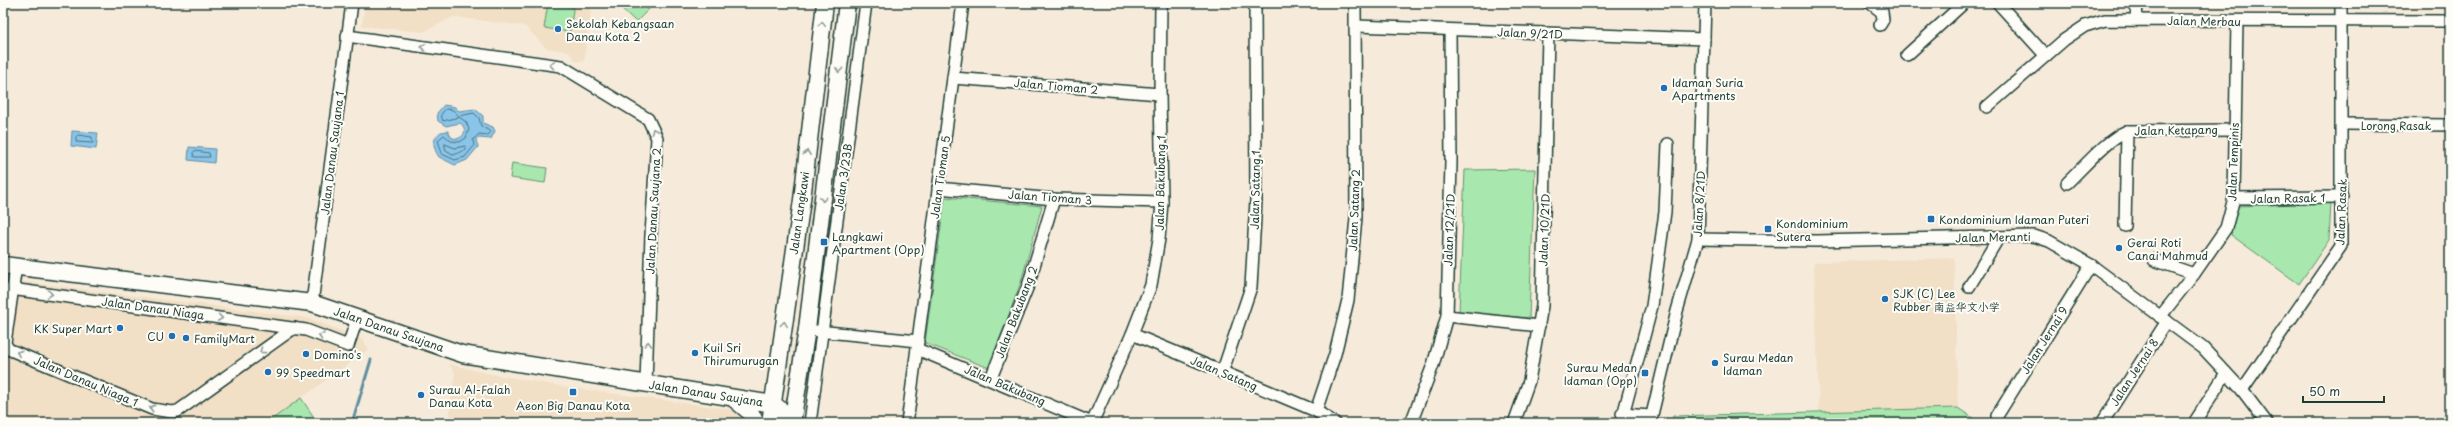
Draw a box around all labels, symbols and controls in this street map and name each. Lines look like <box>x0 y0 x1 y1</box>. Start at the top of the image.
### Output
street label: Jalan Merbau <box>2167 12 2241 30</box>
place label: Sekolah Kebangsaan Danau Kota 2 <box>566 15 674 45</box>
one-way arrow <box>818 21 827 27</box>
street label: Jalan 9/21D <box>1497 23 1563 43</box>
marker: Sekolah Kebangsaan Danau Kota 2 <box>553 24 563 34</box>
one-way arrow <box>420 43 426 52</box>
one-way arrow <box>549 61 555 70</box>
one-way arrow <box>834 66 843 73</box>
street label: Jalan Tioman 2 <box>1013 74 1099 98</box>
place label: Idaman Suria Apartments <box>1672 74 1743 104</box>
marker: Idaman Suria Apartments <box>1659 83 1669 93</box>
street label: Jalan Danau Saujana 1 <box>316 90 348 216</box>
street label: Lorong Rasak <box>2361 117 2432 134</box>
street label: Jalan Ketapang <box>2134 121 2218 139</box>
street label: Jalan Tempinis <box>2223 122 2243 202</box>
one-way arrow <box>651 127 659 134</box>
street label: Jalan Tioman 5 <box>926 134 954 220</box>
street label: Jalan Bakubang 1 <box>1151 135 1169 231</box>
street label: Jalan 3/23B <box>830 142 856 212</box>
street label: Jalan Danau Saujana 2 <box>641 147 665 275</box>
one-way arrow <box>802 150 811 156</box>
street label: Jalan Satang 1 <box>1246 150 1264 230</box>
street label: Jalan Satang 2 <box>1344 168 1364 251</box>
street label: Jalan Langkawi <box>785 170 813 256</box>
street label: Jalan 8/21D <box>1689 170 1709 238</box>
street label: Jalan Rasak <box>2331 178 2351 246</box>
street label: Jalan Tioman 3 <box>1007 186 1093 208</box>
street label: Jalan Rasak 1 <box>2250 189 2326 207</box>
street label: Jalan 12/21D <box>1439 193 1459 267</box>
street label: Jalan 10/21D <box>1534 193 1554 267</box>
one-way arrow <box>819 196 828 202</box>
place label: Kondominium Idaman Puteri <box>1939 211 2089 228</box>
marker: Kondominium Idaman Puteri <box>1926 214 1936 224</box>
place label: Kondominium Sutera <box>1776 215 1848 245</box>
marker: Kondominium Sutera <box>1763 224 1773 234</box>
place label: Langkawi Apartment (Opp) <box>832 228 925 258</box>
street label: Jalan Meranti <box>1955 228 2031 246</box>
place label: Gerai Roti Canai Mahmud <box>2127 234 2208 264</box>
marker: Langkawi Apartment (Opp) <box>819 237 829 247</box>
marker: Gerai Roti Canai Mahmud <box>2114 243 2124 253</box>
street label: Jalan Bakubang 2 <box>991 263 1042 361</box>
place label: SJK (C) Lee Rubber 南益华文小学 <box>1893 285 2000 315</box>
one-way arrow <box>47 289 53 298</box>
street label: Jalan Danau Niaga <box>100 292 206 324</box>
marker: SJK (C) Lee Rubber 南益华文小学 <box>1880 294 1890 304</box>
street label: Jalan Danau Saujana <box>332 302 447 356</box>
street label: Jalan Jernai 9 <box>2016 303 2072 377</box>
one-way arrow <box>217 313 223 322</box>
place label: KK Super Mart <box>34 320 113 337</box>
one-way arrow <box>779 321 788 327</box>
marker: KK Super Mart <box>115 323 125 333</box>
place label: CU <box>147 328 164 345</box>
place label: FamilyMart <box>194 330 255 347</box>
marker: CU <box>167 331 177 341</box>
marker: FamilyMart <box>181 333 191 343</box>
one-way arrow <box>318 333 325 341</box>
street label: Jalan Jernai 8 <box>2106 335 2162 409</box>
place label: Kuil Sri Thirumurugan <box>703 339 779 369</box>
one-way arrow <box>643 341 652 347</box>
one-way arrow <box>260 346 267 353</box>
place label: Domino's <box>314 346 361 363</box>
marker: Kuil Sri Thirumurugan <box>690 348 700 358</box>
marker: Domino's <box>301 349 311 359</box>
place label: Surau Medan Idaman <box>1723 349 1793 379</box>
one-way arrow <box>16 350 23 358</box>
street label: Jalan Danau Niaga 1 <box>31 351 141 411</box>
street label: Jalan Satang <box>1188 351 1260 395</box>
marker: Surau Medan Idaman <box>1710 358 1720 368</box>
place label: Surau Medan Idaman (Opp) <box>1564 359 1637 389</box>
street label: Jalan Bakubang <box>962 360 1048 410</box>
place label: 99 Speedmart <box>276 364 351 381</box>
marker: 99 Speedmart <box>263 367 273 377</box>
marker: Surau Medan Idaman (Opp) <box>1640 368 1650 378</box>
street label: Jalan Danau Saujana <box>648 376 765 410</box>
scale bar <box>2303 378 2384 404</box>
place label: Surau Al-Falah Danau Kota <box>429 381 510 411</box>
text: 50 m <box>2309 382 2340 400</box>
marker: Aeon Big Danau Kota <box>568 387 578 397</box>
marker: Surau Al-Falah Danau Kota <box>416 390 426 400</box>
place label: Aeon Big Danau Kota <box>516 397 631 414</box>
one-way arrow <box>149 404 156 413</box>

